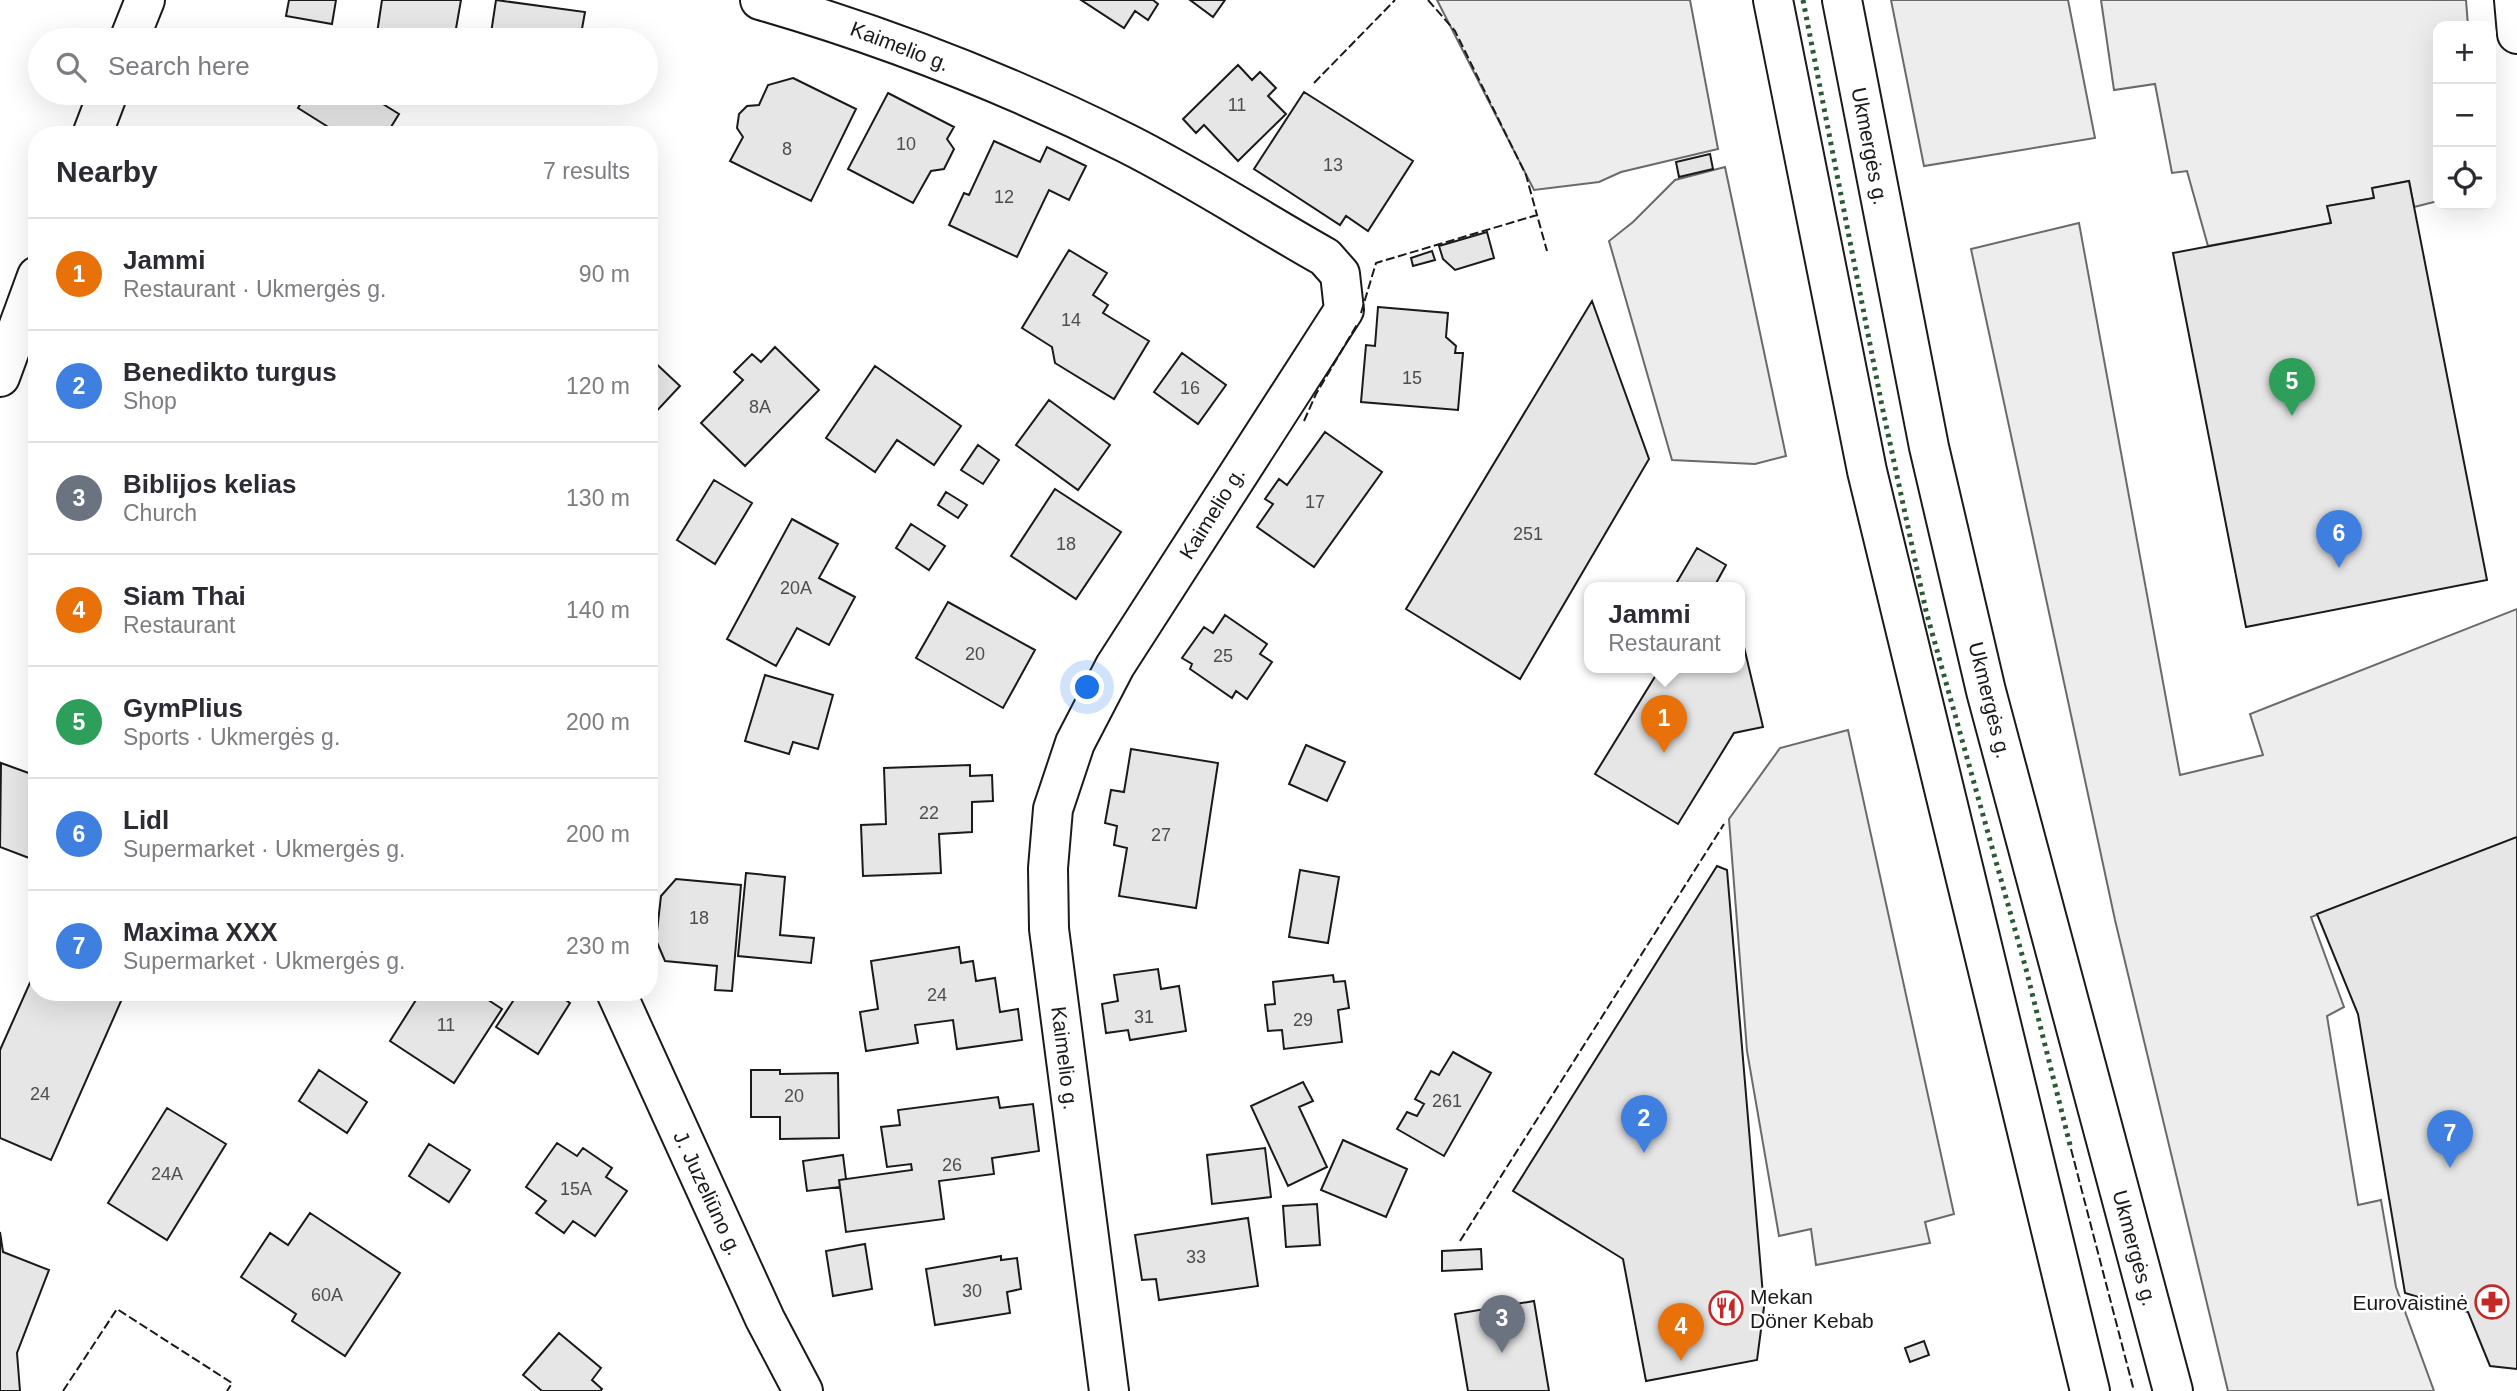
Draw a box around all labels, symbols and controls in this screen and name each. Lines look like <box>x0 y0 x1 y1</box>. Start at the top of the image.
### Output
street label: Kaimelio g. <box>847 17 953 75</box>
map controls <box>2433 21 2496 210</box>
button: + <box>2433 21 2496 84</box>
search box <box>28 28 658 105</box>
icon: search <box>52 48 90 86</box>
text: Search here <box>108 51 250 81</box>
button: − <box>2433 84 2496 147</box>
street label: Ukmergės g. <box>1847 85 1893 207</box>
house number: 11 <box>1228 95 1246 115</box>
house number: 10 <box>896 134 916 154</box>
house number: 8 <box>782 139 792 159</box>
button: locate <box>2433 147 2496 210</box>
text: Nearby <box>56 155 158 188</box>
house number: 13 <box>1323 155 1343 175</box>
text: 7 results <box>543 158 630 184</box>
house number: 12 <box>994 187 1014 207</box>
text: Jammi <box>123 245 205 275</box>
text: 1 <box>73 261 85 287</box>
text: 90 m <box>579 261 630 287</box>
text: Restaurant · Ukmergės g. <box>123 276 386 302</box>
house number: 14 <box>1061 310 1081 330</box>
text: Benedikto turgus <box>123 357 337 387</box>
pin: 5 <box>2269 358 2315 416</box>
house number: 15 <box>1402 368 1422 388</box>
text: 2 <box>73 373 85 399</box>
text: 120 m <box>566 373 630 399</box>
house number: 16 <box>1180 378 1200 398</box>
text: Shop <box>123 388 177 414</box>
house number: 8A <box>749 397 771 417</box>
street label: Kaimelio g. <box>1175 463 1249 563</box>
text: Biblijos kelias <box>123 469 296 499</box>
text: 3 <box>73 485 85 511</box>
text: 130 m <box>566 485 630 511</box>
house number: 17 <box>1305 492 1325 512</box>
text: Church <box>123 500 197 526</box>
pin: 6 <box>2316 510 2362 568</box>
house number: 251 <box>1513 524 1543 544</box>
house number: 18 <box>1056 534 1076 554</box>
house number: 20A <box>780 578 812 598</box>
text: Siam Thai <box>123 581 246 611</box>
popup <box>1584 582 1745 673</box>
text: 4 <box>73 597 85 623</box>
text: 140 m <box>566 597 630 623</box>
text: Jammi <box>1608 599 1691 629</box>
text: Restaurant <box>123 612 236 638</box>
text: Restaurant <box>1608 630 1721 656</box>
street label: Ukmergės g. <box>1964 639 2016 761</box>
house number: 20 <box>965 644 985 664</box>
house number: 25 <box>1213 646 1233 666</box>
your location <box>1070 670 1104 704</box>
text: GymPlius <box>123 693 243 723</box>
pin: 1 <box>1641 695 1687 753</box>
text: 5 <box>73 709 85 735</box>
text: 200 m <box>566 709 630 735</box>
text: Sports · Ukmergės g. <box>123 724 340 750</box>
house number: 22 <box>919 803 939 823</box>
text: Lidl <box>123 805 169 835</box>
text: 6 <box>73 821 85 847</box>
text: 200 m <box>566 821 630 847</box>
house number: 27 <box>1151 825 1171 845</box>
text: Supermarket · Ukmergės g. <box>123 836 405 862</box>
house number: 18 <box>689 908 709 928</box>
text: Maxima XXX <box>123 917 278 947</box>
text: 7 <box>73 933 85 959</box>
text: 230 m <box>566 933 630 959</box>
text: Supermarket · Ukmergės g. <box>123 948 405 974</box>
house number: 24 <box>927 985 947 1005</box>
street label: Kaimelio g. <box>1047 1005 1083 1111</box>
house number: 31 <box>1134 1007 1154 1027</box>
house number: 29 <box>1293 1010 1313 1030</box>
house number: 11 <box>437 1015 455 1035</box>
house number: 24 <box>30 1084 50 1104</box>
house number: 20 <box>784 1086 804 1106</box>
house number: 261 <box>1432 1091 1462 1111</box>
pin: 2 <box>1621 1095 1667 1153</box>
pin: 7 <box>2427 1110 2473 1168</box>
street label: J. Juzeliūno g. <box>669 1127 747 1259</box>
house number: 26 <box>942 1155 962 1175</box>
house number: 24A <box>151 1164 183 1184</box>
house number: 15A <box>560 1179 592 1199</box>
street label: Ukmergės g. <box>2108 1188 2162 1308</box>
house number: 33 <box>1186 1247 1206 1267</box>
house number: 30 <box>962 1281 982 1301</box>
pharmacy icon: Eurovaistinė <box>2473 1283 2511 1321</box>
house number: 60A <box>311 1285 343 1305</box>
place label: Mekan Döner Kebab <box>1750 1285 1874 1332</box>
restaurant icon: Mekan Döner Kebab <box>1707 1289 1745 1327</box>
place label: Eurovaistinė <box>2352 1291 2468 1314</box>
pin: 3 <box>1479 1295 1525 1353</box>
pin: 4 <box>1658 1303 1704 1361</box>

